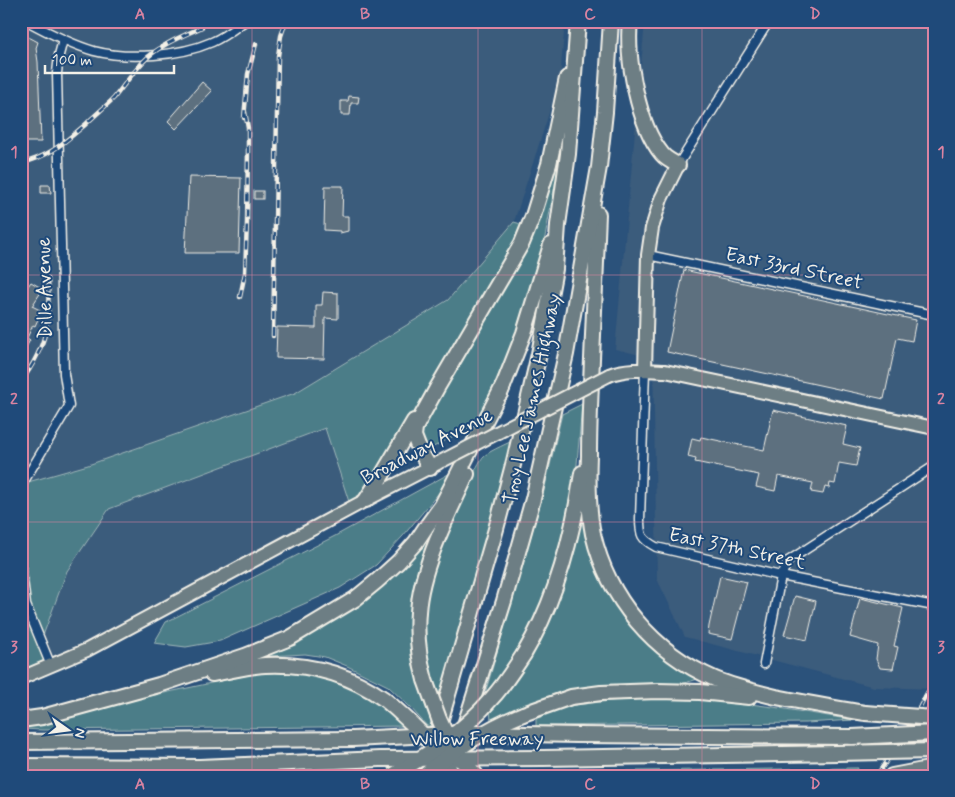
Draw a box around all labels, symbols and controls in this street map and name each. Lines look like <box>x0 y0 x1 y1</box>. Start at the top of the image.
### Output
text: A <box>135 4 145 25</box>
text: B <box>360 4 370 25</box>
text: C <box>584 4 596 25</box>
text: D <box>809 4 821 25</box>
scale bar <box>45 42 174 74</box>
text: 100 m <box>52 51 92 71</box>
text: 1 <box>10 142 18 163</box>
text: 1 <box>937 142 945 163</box>
street label: Dille Avenue <box>31 237 59 339</box>
street label: East 33rd Street <box>723 241 865 297</box>
street label: Troy Lee James Highway <box>497 291 571 507</box>
text: 2 <box>10 389 18 410</box>
text: 2 <box>937 389 945 410</box>
street label: Broadway Avenue <box>356 402 498 492</box>
street label: East 37th Street <box>666 521 808 577</box>
text: 3 <box>10 637 18 658</box>
text: 3 <box>937 637 945 658</box>
north arrow <box>42 704 92 754</box>
text: N <box>70 726 90 740</box>
street label: Willow Freeway <box>410 726 544 753</box>
text: A <box>135 774 145 795</box>
text: B <box>360 774 370 795</box>
text: C <box>584 774 596 795</box>
text: D <box>809 774 821 795</box>

